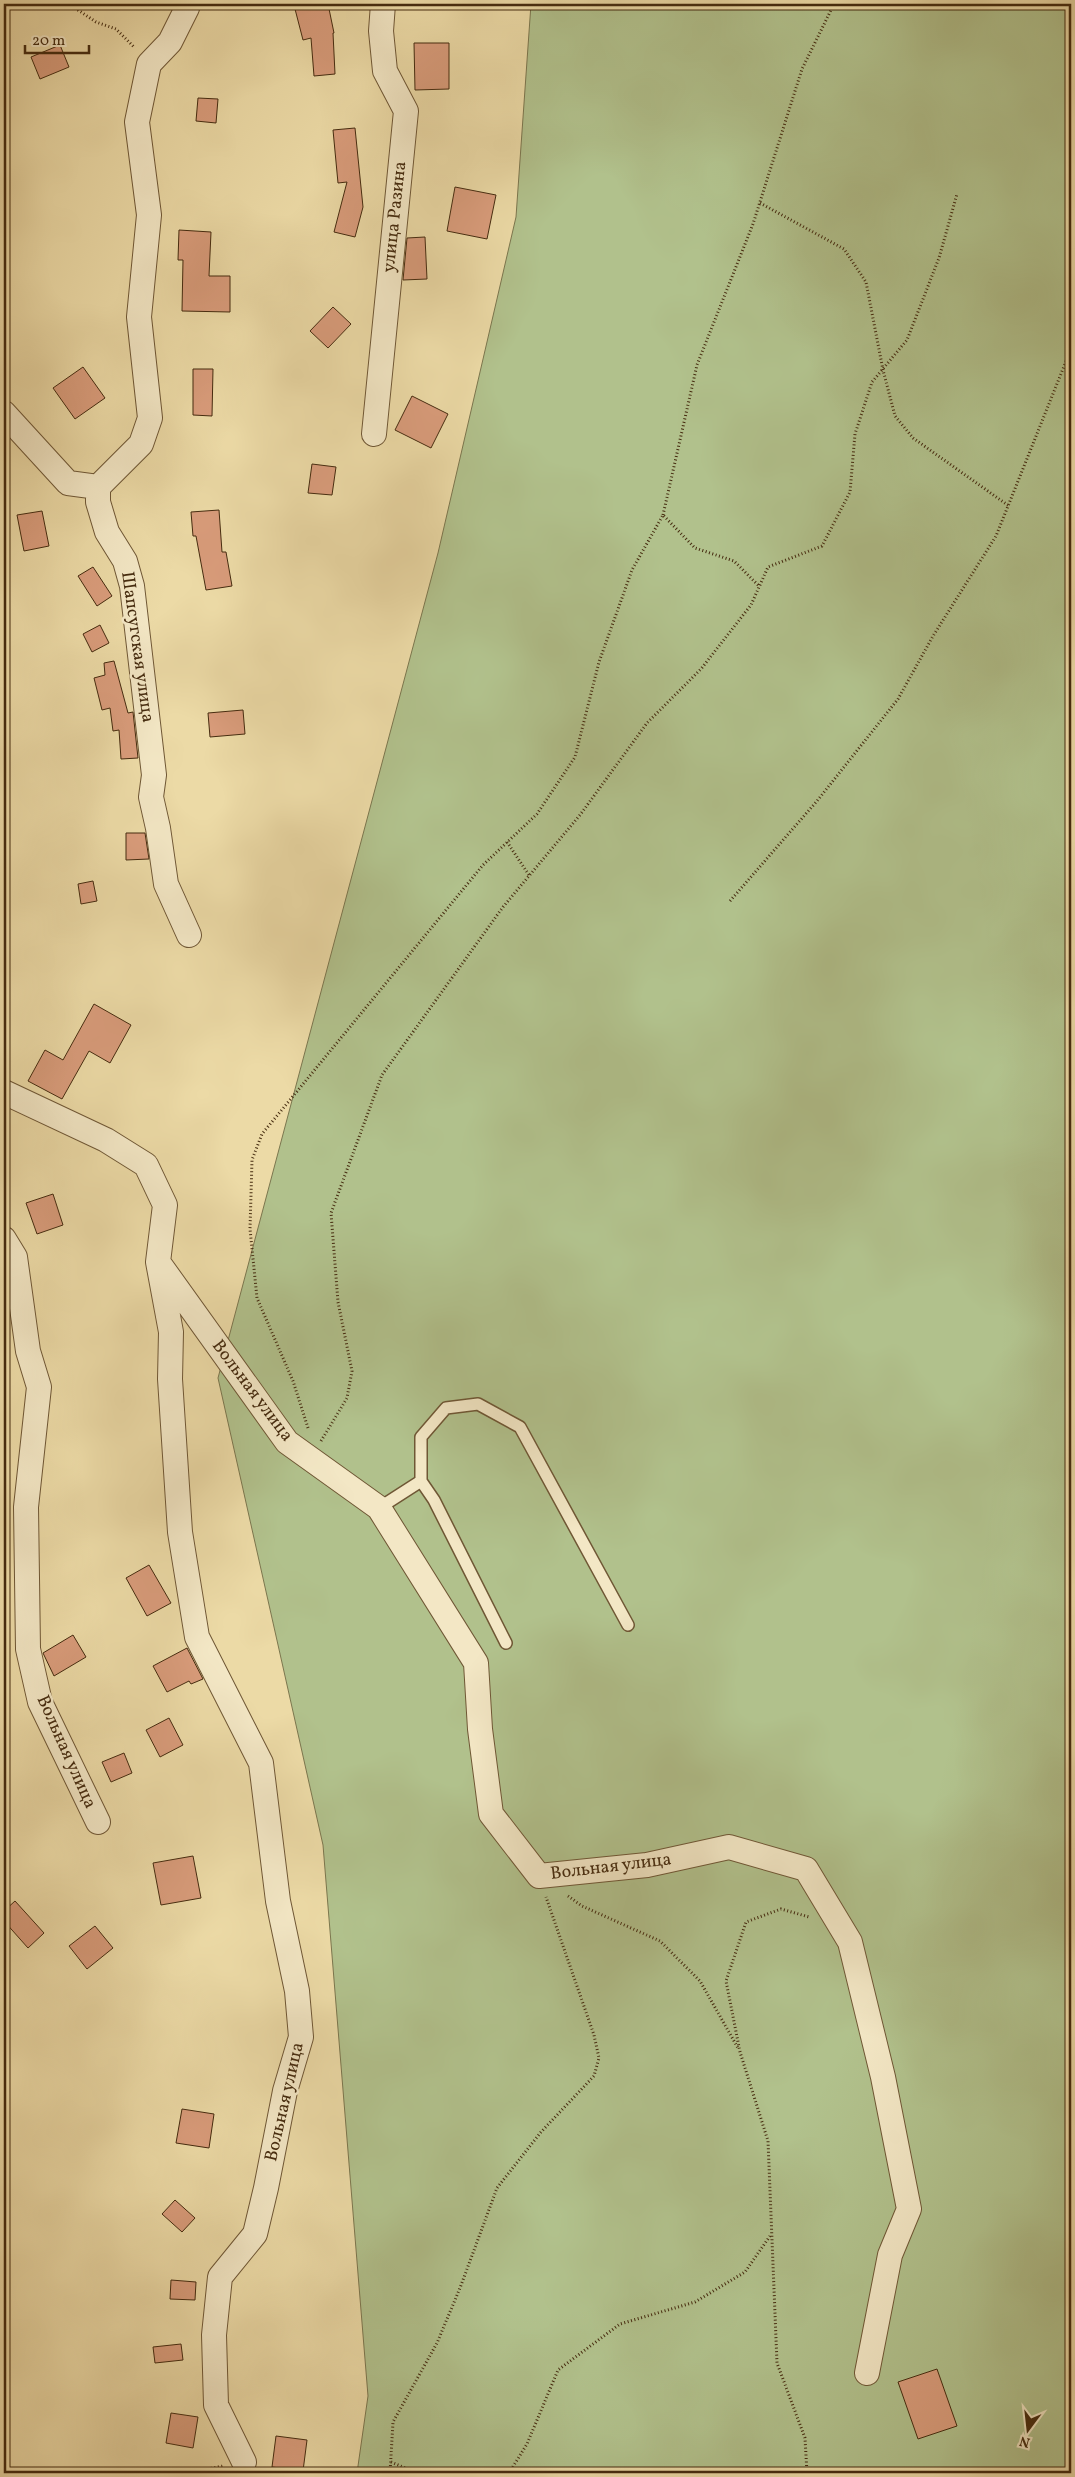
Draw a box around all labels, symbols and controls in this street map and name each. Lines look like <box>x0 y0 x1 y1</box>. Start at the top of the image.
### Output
scale bar <box>25 22 89 54</box>
text: 20 m <box>32 31 65 52</box>
street label: улица Разина <box>377 160 413 274</box>
street label: Шапсугская улица <box>114 570 160 724</box>
street label: Вольная улица <box>205 1335 299 1447</box>
street label: Вольная улица <box>30 1691 102 1813</box>
street label: Вольная улица <box>549 1847 673 1887</box>
street label: Вольная улица <box>259 2040 311 2164</box>
north arrow <box>1002 2404 1052 2454</box>
text: N <box>1018 2431 1032 2452</box>

